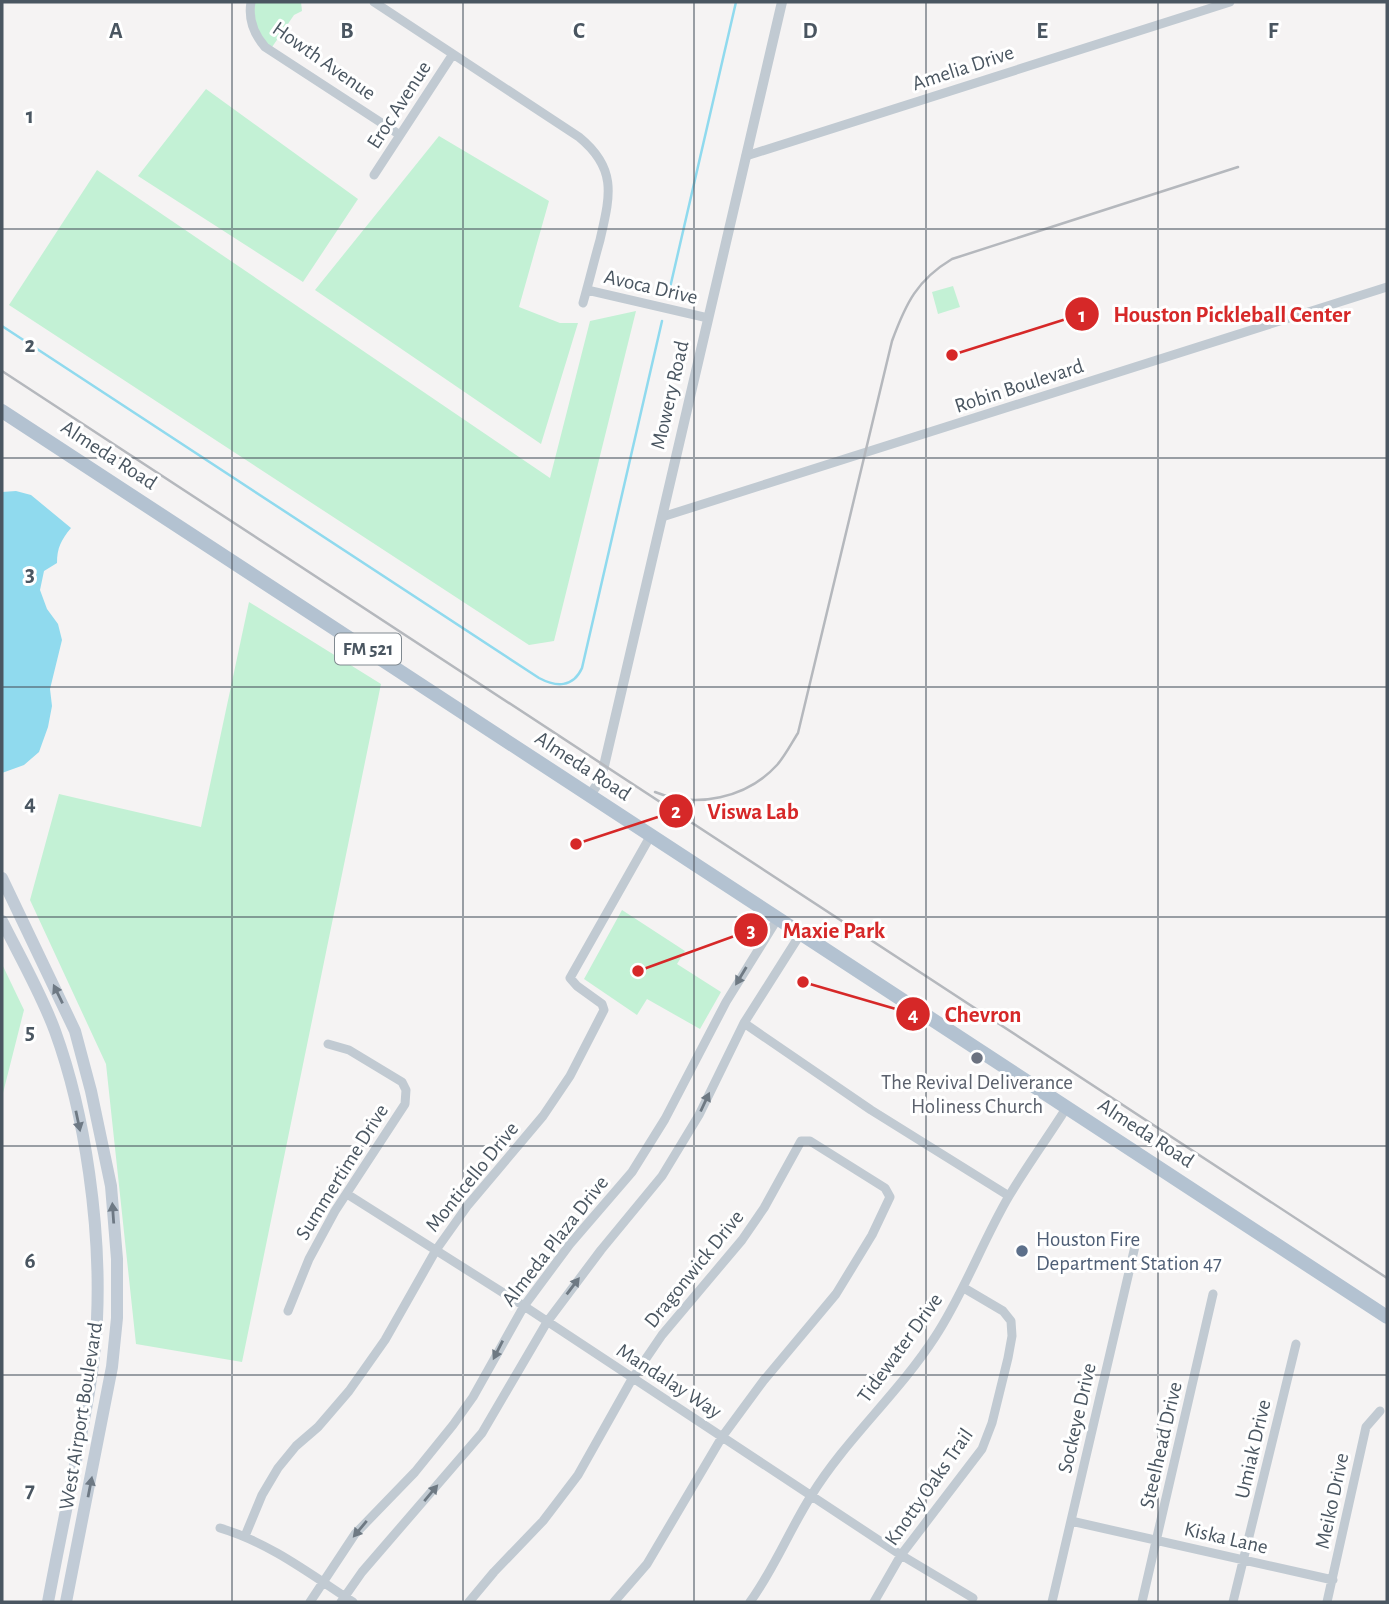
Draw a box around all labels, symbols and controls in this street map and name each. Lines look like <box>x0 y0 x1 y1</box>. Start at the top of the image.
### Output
street label: Howth Avenue <box>269 18 379 104</box>
text: A <box>109 20 123 43</box>
text: B <box>340 20 354 43</box>
text: C <box>573 20 585 43</box>
text: D <box>802 20 818 43</box>
text: E <box>1036 20 1048 43</box>
text: F <box>1268 20 1279 43</box>
street label: Amelia Drive <box>910 42 1016 94</box>
street label: Eroc Avenue <box>363 57 435 153</box>
text: 1 <box>26 105 34 128</box>
street label: Avoca Drive <box>602 266 700 308</box>
callout: Houston Pickleball Center <box>1064 292 1365 336</box>
text: Houston Pickleball Center <box>1113 304 1351 327</box>
text: 1 <box>1078 305 1086 326</box>
text: 2 <box>25 334 36 357</box>
street label: Mowery Road <box>647 338 693 451</box>
street label: Robin Boulevard <box>952 355 1086 417</box>
street label: Almeda Road <box>57 416 161 494</box>
text: 3 <box>25 563 35 586</box>
road number: FM 521 <box>335 634 401 664</box>
street label: Almeda Road <box>531 727 635 805</box>
callout: Viswa Lab <box>658 789 813 833</box>
text: 4 <box>24 792 36 815</box>
text: 2 <box>671 801 681 822</box>
text: Viswa Lab <box>707 801 799 824</box>
callout: Maxie Park <box>734 908 899 952</box>
text: 3 <box>746 920 756 941</box>
text: Maxie Park <box>783 920 886 943</box>
one-way arrow <box>735 966 748 985</box>
one-way arrow <box>53 984 64 1004</box>
callout: Chevron <box>896 992 1035 1036</box>
text: 4 <box>908 1004 918 1025</box>
text: Chevron <box>945 1004 1021 1027</box>
text: 5 <box>25 1021 35 1044</box>
marker: The Revival Deliverance Holiness Church <box>969 1050 985 1066</box>
place label: The Revival Deliverance Holiness Church <box>881 1072 1073 1117</box>
one-way arrow <box>700 1092 711 1112</box>
street label: Almeda Road <box>1094 1094 1198 1172</box>
street label: Summertime Drive <box>292 1100 392 1244</box>
one-way arrow <box>73 1110 84 1132</box>
street label: Monticello Drive <box>422 1118 522 1236</box>
street label: Almeda Plaza Drive <box>498 1172 612 1310</box>
one-way arrow <box>107 1202 118 1224</box>
street label: Dragonwick Drive <box>640 1206 748 1332</box>
place label: Houston Fire Department Station 47 <box>1036 1229 1222 1274</box>
marker: Houston Fire Department Station 47 <box>1014 1243 1030 1259</box>
text: 6 <box>24 1250 36 1273</box>
one-way arrow <box>566 1277 580 1295</box>
street label: Tidewater Drive <box>853 1289 947 1407</box>
street label: West Airport Boulevard <box>56 1321 106 1511</box>
street label: Mandalay Way <box>613 1339 725 1423</box>
one-way arrow <box>493 1340 504 1360</box>
street label: Sockeye Drive <box>1054 1361 1100 1475</box>
street label: Steelhead Drive <box>1136 1380 1186 1510</box>
street label: Umiak Drive <box>1231 1397 1275 1501</box>
street label: Knotty Oaks Trail <box>881 1425 977 1549</box>
street label: Meiko Drive <box>1312 1451 1352 1551</box>
one-way arrow <box>85 1476 96 1498</box>
text: 7 <box>25 1479 35 1502</box>
one-way arrow <box>423 1484 439 1502</box>
street label: Kiska Lane <box>1182 1518 1270 1558</box>
one-way arrow <box>352 1520 368 1538</box>

